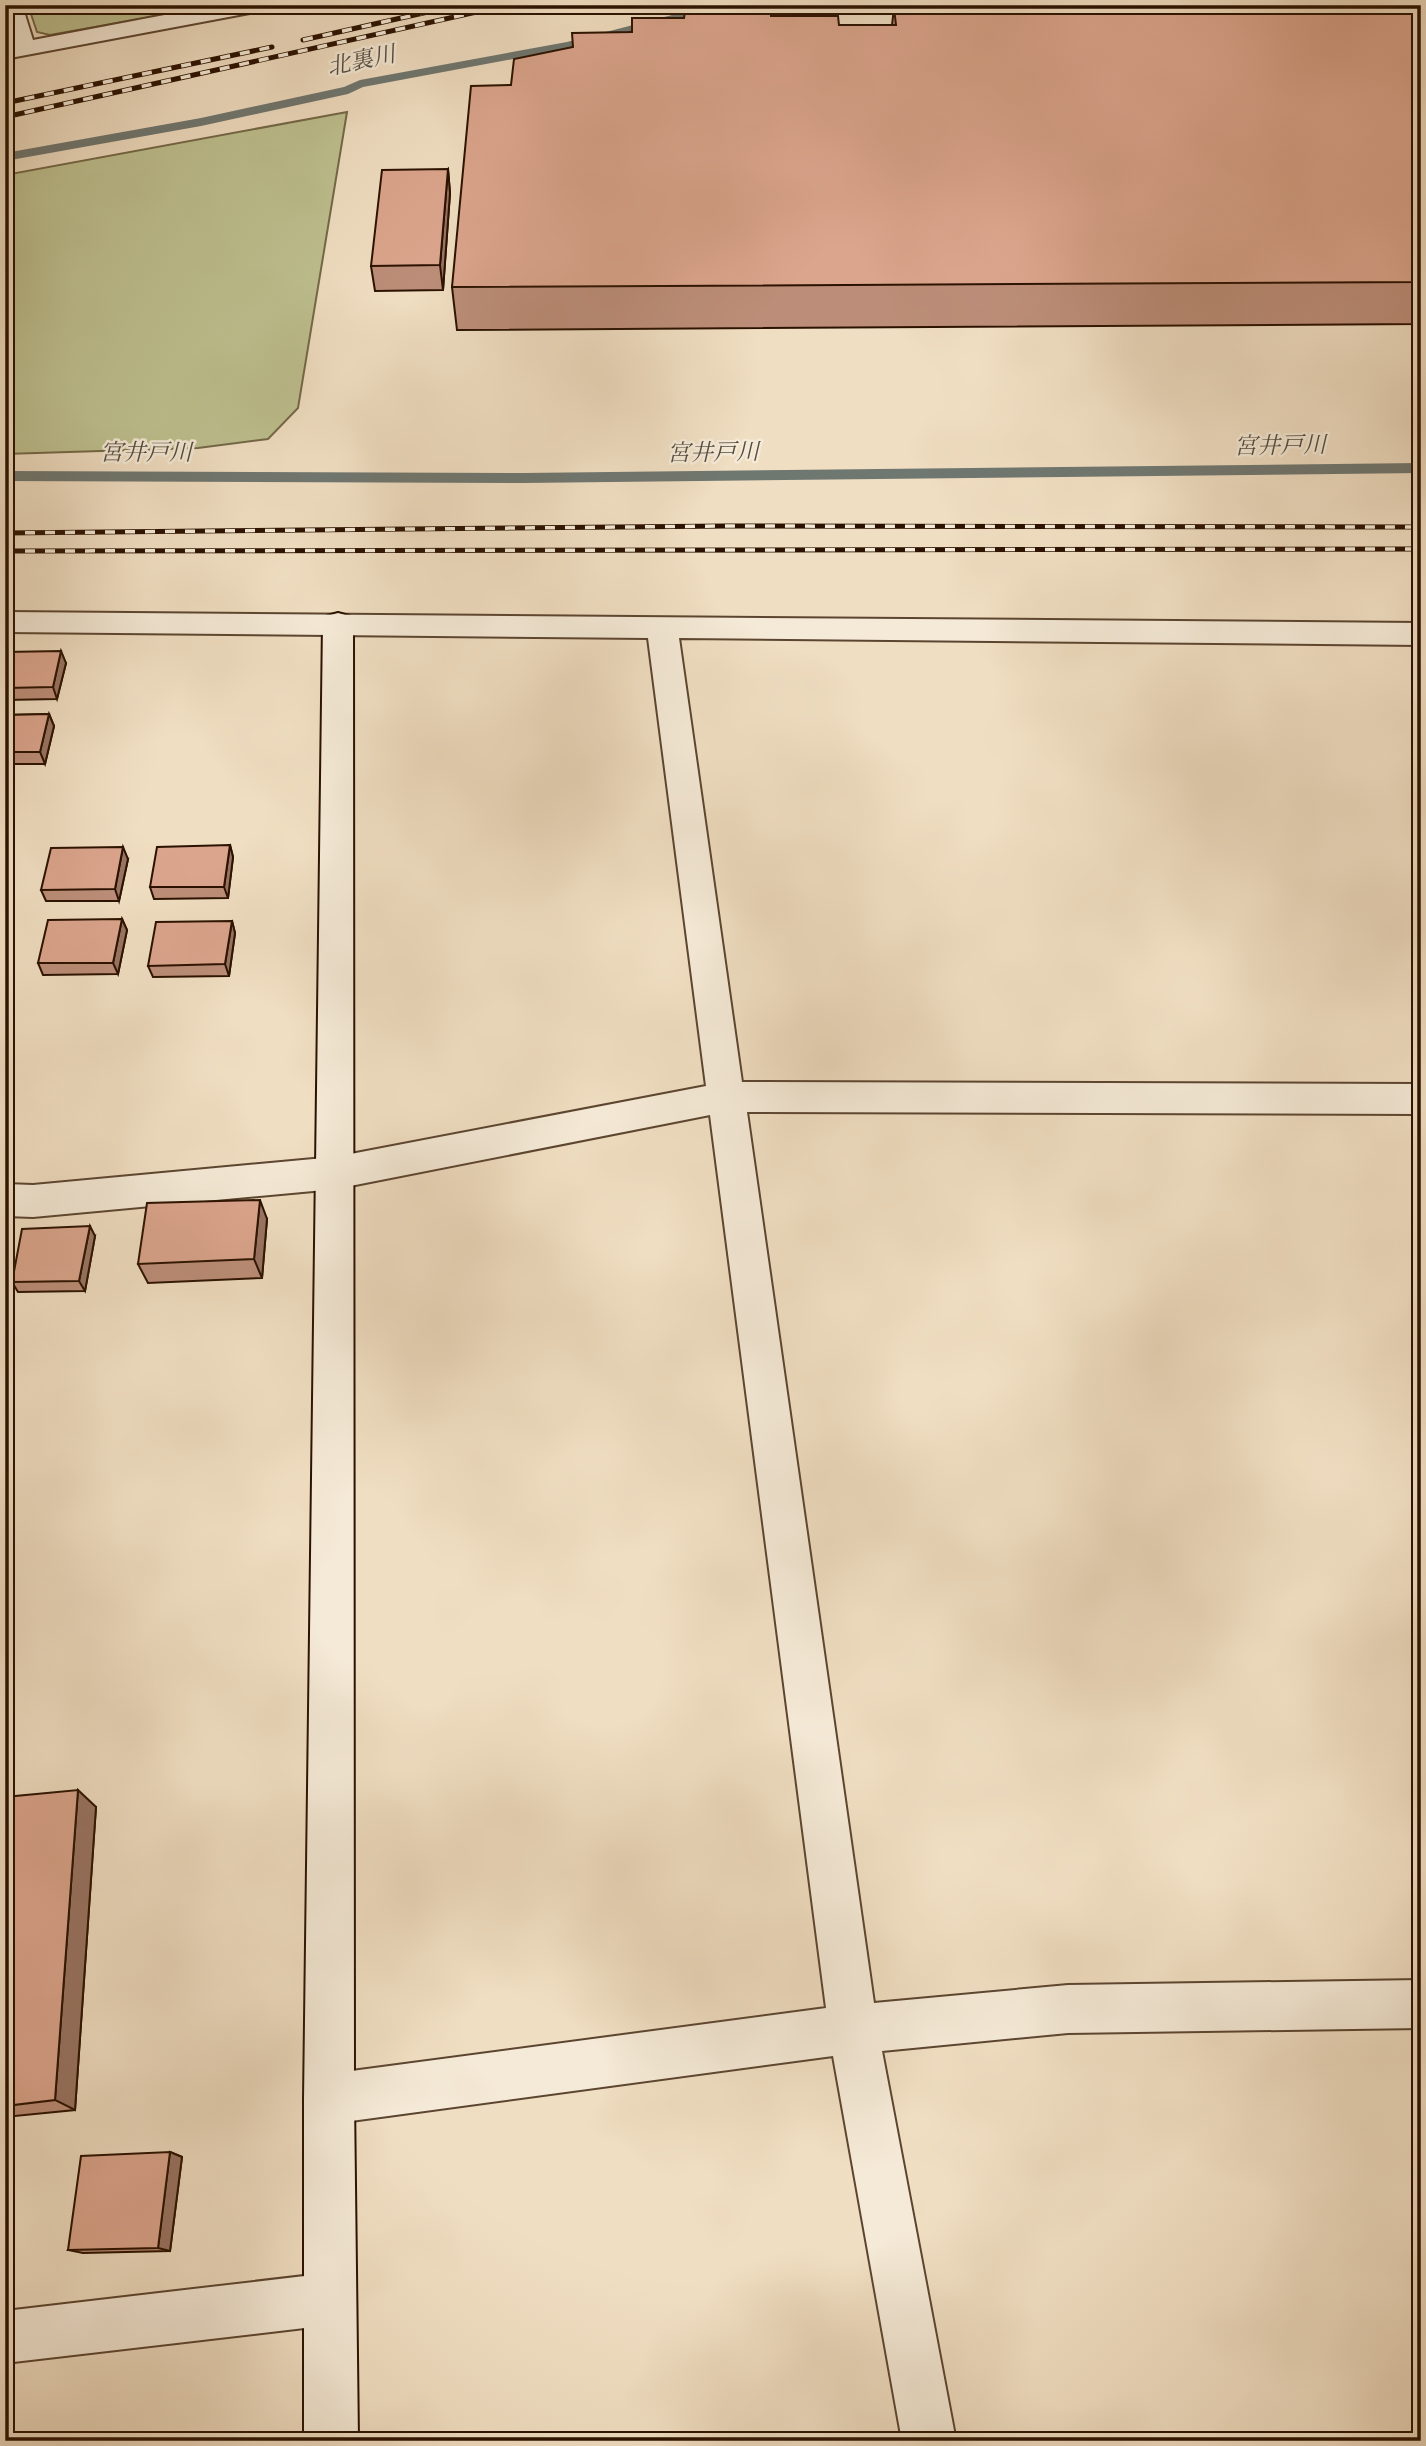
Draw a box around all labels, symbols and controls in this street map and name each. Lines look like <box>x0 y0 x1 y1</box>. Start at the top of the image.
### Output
water label: 北裏川 <box>324 38 401 83</box>
water label: 宮井戸川 <box>1234 429 1329 462</box>
water label: 宮井戸川 <box>667 436 762 469</box>
water label: 宮井戸川 <box>100 437 195 468</box>

